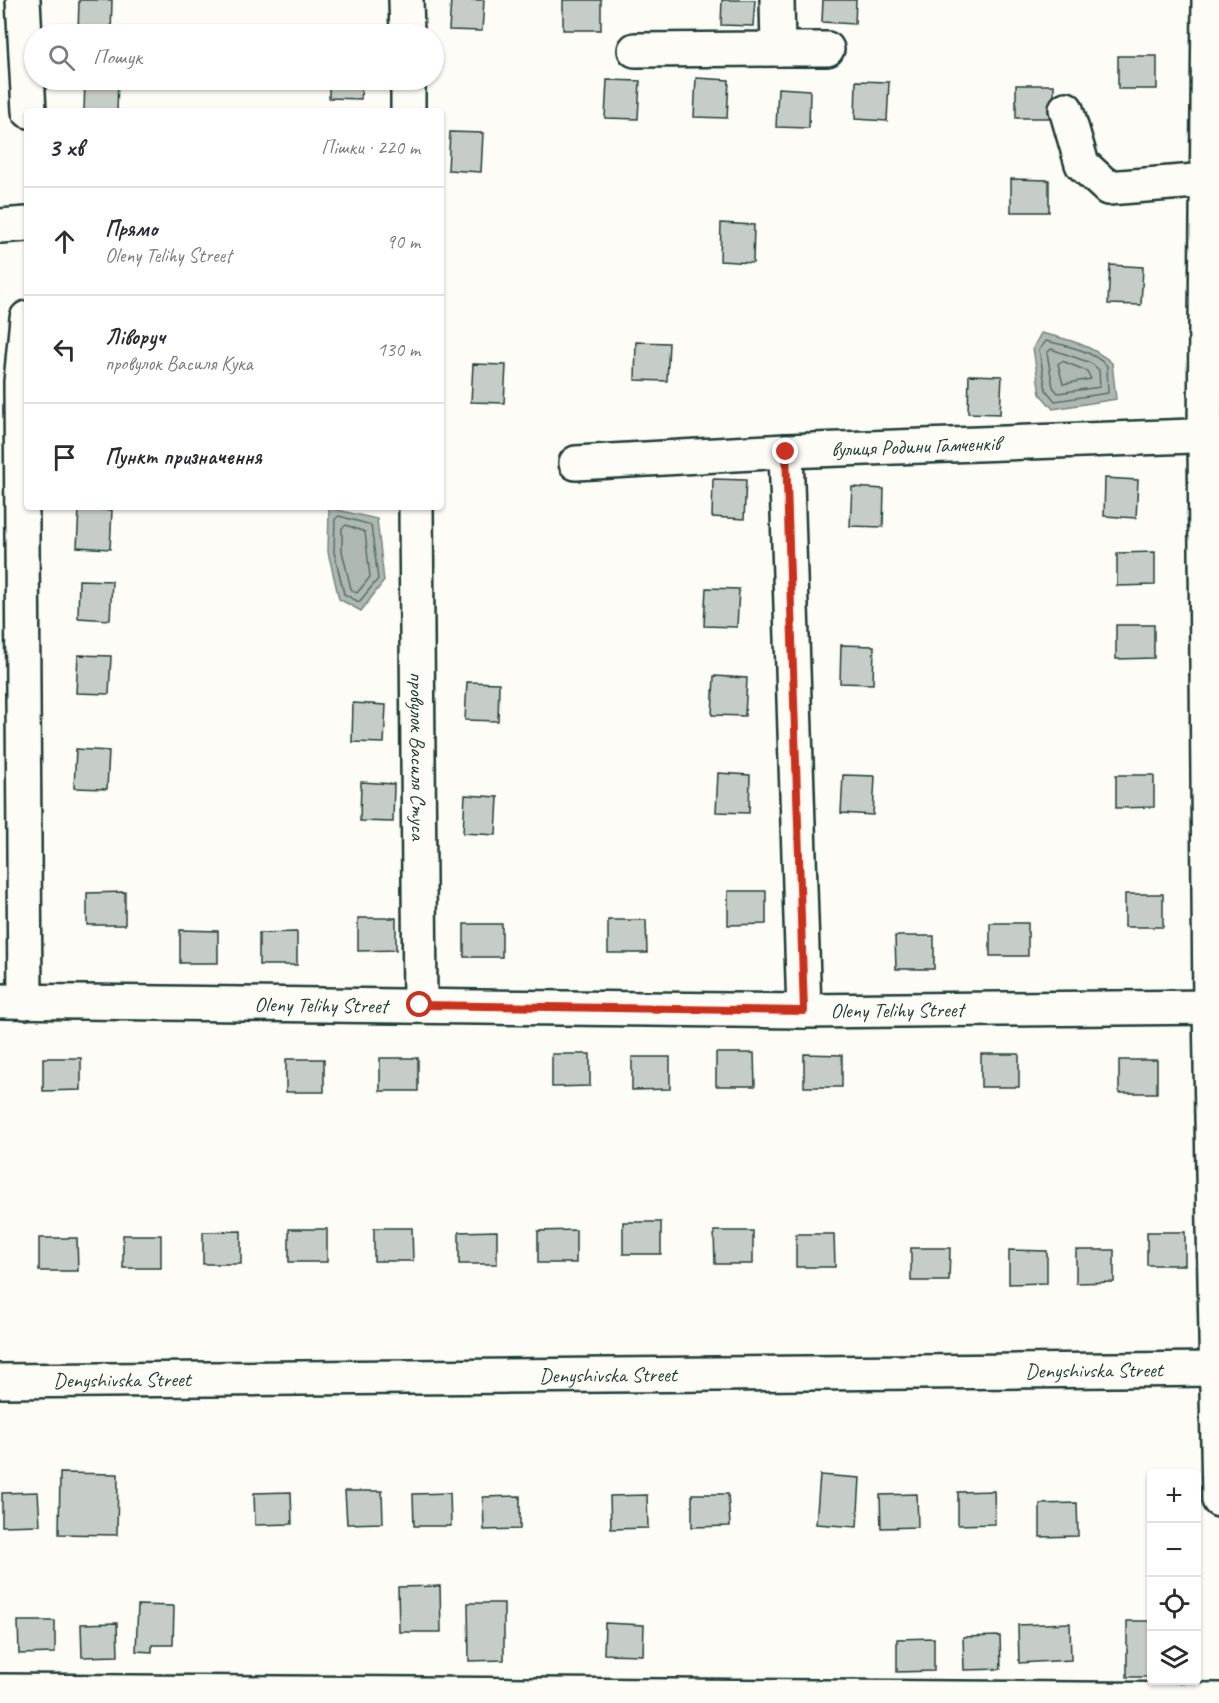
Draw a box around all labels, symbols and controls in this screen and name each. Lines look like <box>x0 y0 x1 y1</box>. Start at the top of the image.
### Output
search box <box>24 24 444 90</box>
icon: search <box>45 41 78 74</box>
text: Пошук <box>93 43 142 71</box>
text: 3 хв <box>48 131 83 164</box>
text: Пішки · 220 m <box>321 135 420 160</box>
text: Прямо <box>105 215 157 243</box>
icon: ahead <box>48 225 81 258</box>
text: 90 m <box>386 229 420 254</box>
text: Oleny Telihy Street <box>105 243 232 268</box>
text: Ліворуч <box>105 323 165 351</box>
icon: left <box>48 333 81 366</box>
text: 130 m <box>377 337 420 362</box>
text: провулок Василя Кука <box>105 351 253 376</box>
street label: вулиця Родини Гамченків <box>831 430 1005 462</box>
route end <box>772 438 798 464</box>
icon: arrive <box>48 441 81 474</box>
text: Пункт призначення <box>105 443 262 471</box>
street label: провулок Василя Стуса <box>404 672 432 842</box>
street label: Oleny Telihy Street <box>254 991 391 1019</box>
route start <box>406 991 432 1017</box>
street label: Oleny Telihy Street <box>830 996 967 1024</box>
street label: Denyshivska Street <box>1025 1357 1165 1384</box>
street label: Denyshivska Street <box>539 1361 679 1389</box>
street label: Denyshivska Street <box>53 1366 193 1393</box>
map controls <box>1147 1469 1201 1685</box>
button: + <box>1147 1469 1201 1523</box>
button: − <box>1147 1523 1201 1577</box>
button: locate <box>1147 1577 1201 1631</box>
button: layers <box>1147 1631 1201 1685</box>

